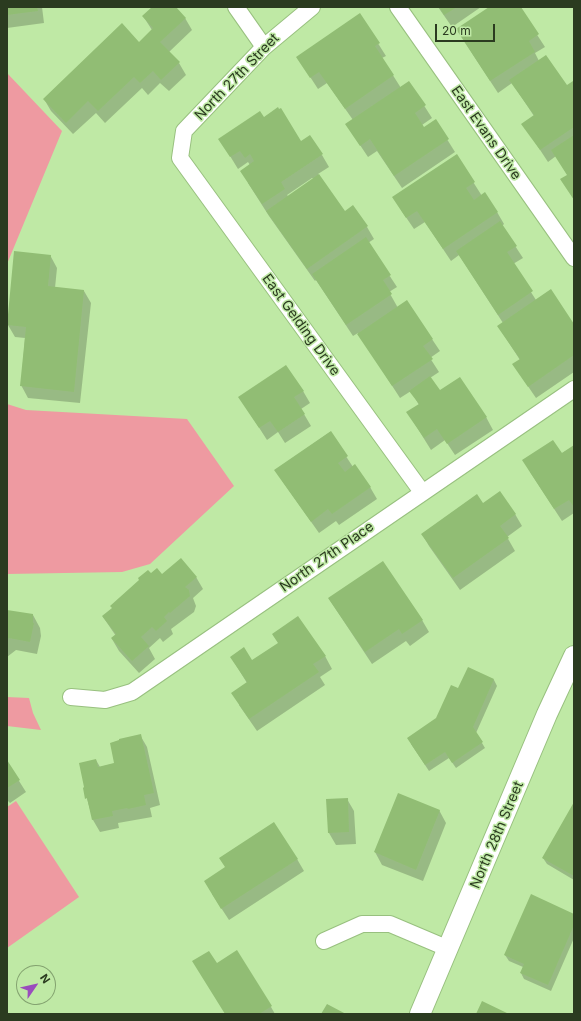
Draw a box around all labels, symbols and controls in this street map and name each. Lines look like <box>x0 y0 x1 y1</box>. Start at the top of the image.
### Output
scale bar <box>437 16 497 42</box>
text: 20 m <box>442 23 471 38</box>
street label: North 27th Street <box>191 30 283 124</box>
street label: East Evans Drive <box>447 83 525 183</box>
street label: East Gelding Drive <box>258 271 344 379</box>
street label: North 27th Place <box>277 518 377 596</box>
street label: North 28th Street <box>467 779 527 891</box>
north arrow <box>16 965 56 1005</box>
text: N <box>37 971 53 986</box>

